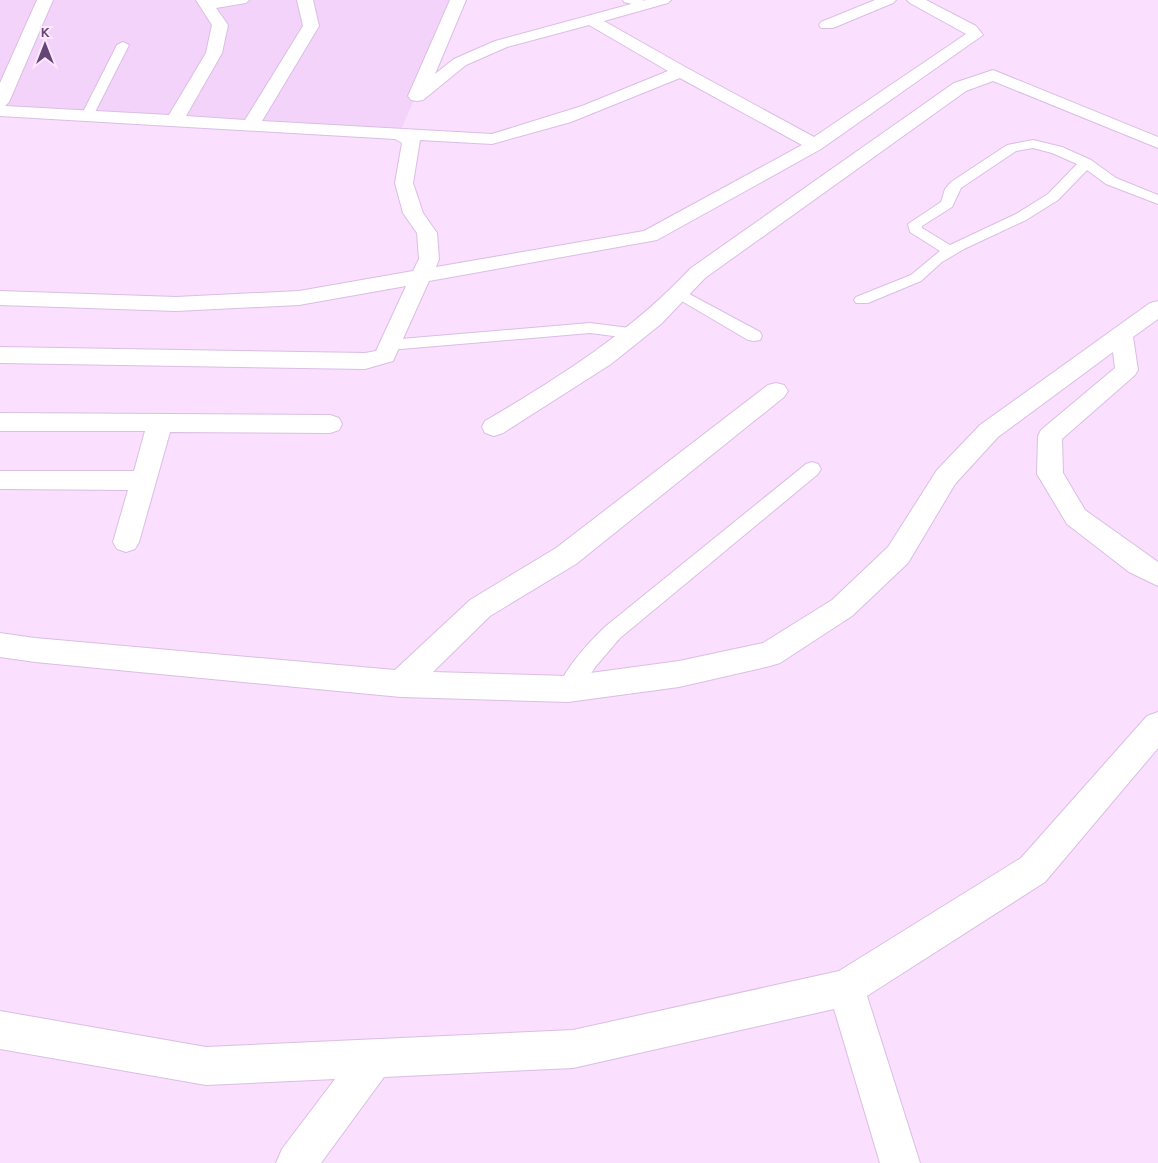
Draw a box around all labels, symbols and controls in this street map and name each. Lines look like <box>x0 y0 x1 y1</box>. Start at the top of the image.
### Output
north arrow <box>20 20 70 70</box>
text: K <box>40 24 50 41</box>

